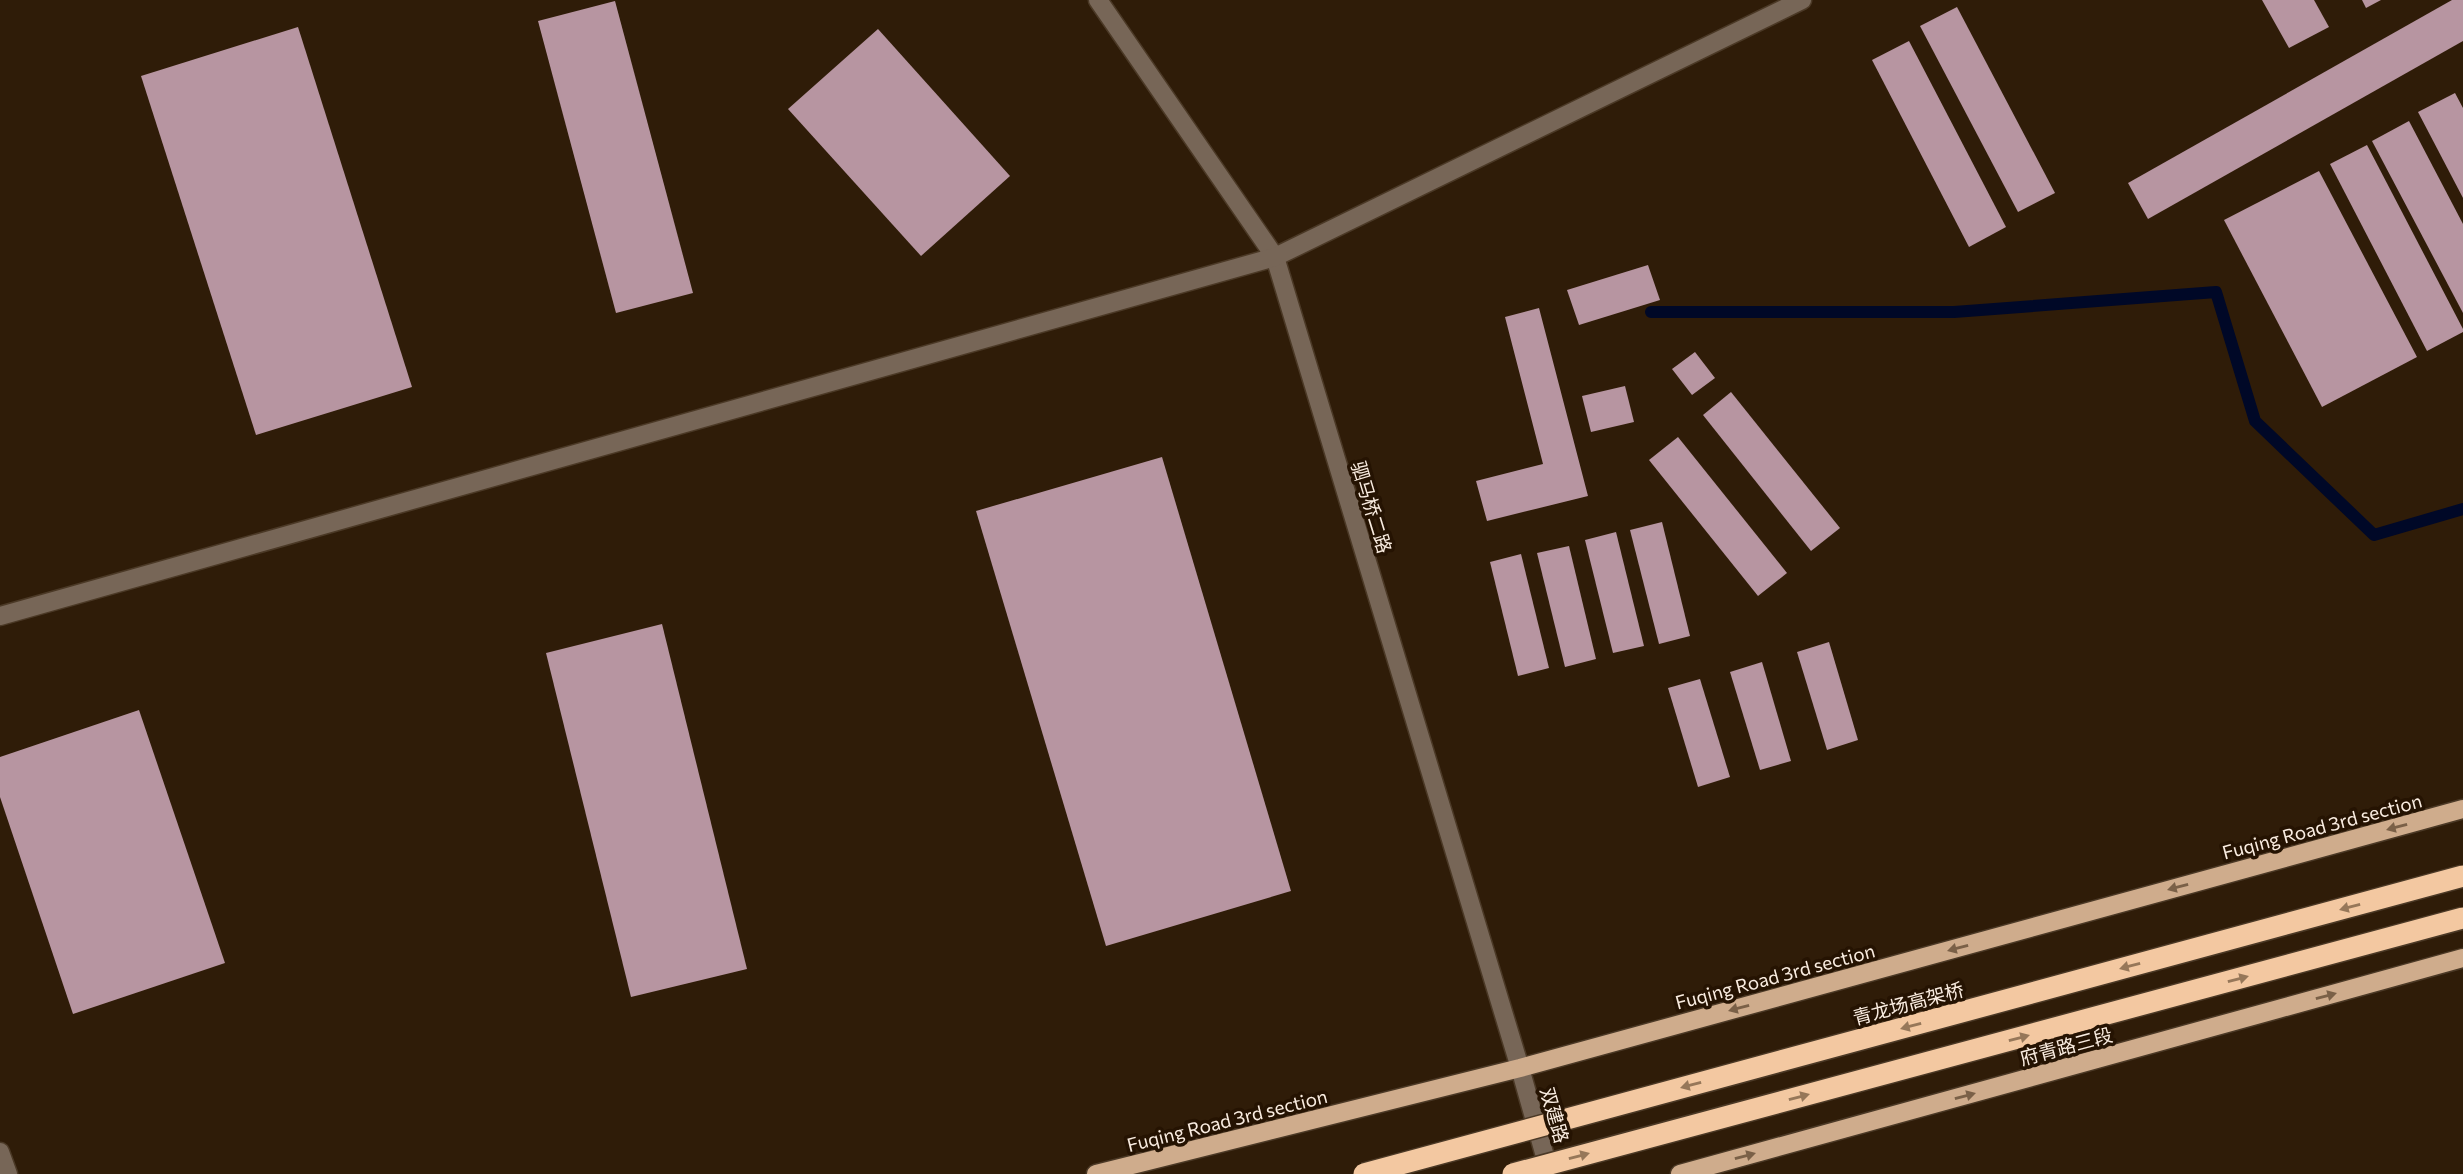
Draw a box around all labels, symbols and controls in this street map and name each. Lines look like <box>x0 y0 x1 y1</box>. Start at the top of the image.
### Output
street label: 驷马桥二路 <box>1347 458 1397 556</box>
street label: Fuqing Road 3rd section <box>2220 788 2424 864</box>
one-way arrow <box>2386 823 2407 833</box>
one-way arrow <box>2167 883 2188 893</box>
one-way arrow <box>2339 902 2361 913</box>
street label: Fuqing Road 3rd section <box>1673 938 1877 1014</box>
one-way arrow <box>1948 943 1969 953</box>
one-way arrow <box>2119 962 2140 972</box>
one-way arrow <box>2227 973 2249 984</box>
street label: 青龙场高架桥 <box>1850 977 1966 1029</box>
one-way arrow <box>2315 990 2337 1001</box>
one-way arrow <box>1728 1003 1750 1014</box>
one-way arrow <box>1900 1021 1922 1032</box>
street label: 府青路三段 <box>2017 1023 2115 1069</box>
one-way arrow <box>2008 1032 2030 1043</box>
one-way arrow <box>1680 1081 1701 1091</box>
street label: Fuqing Road 3rd section <box>1124 1084 1330 1156</box>
street label: 双建路 <box>1536 1084 1574 1146</box>
one-way arrow <box>1955 1090 1976 1100</box>
one-way arrow <box>1788 1091 1810 1102</box>
one-way arrow <box>1568 1150 1590 1161</box>
one-way arrow <box>1735 1150 1757 1161</box>

